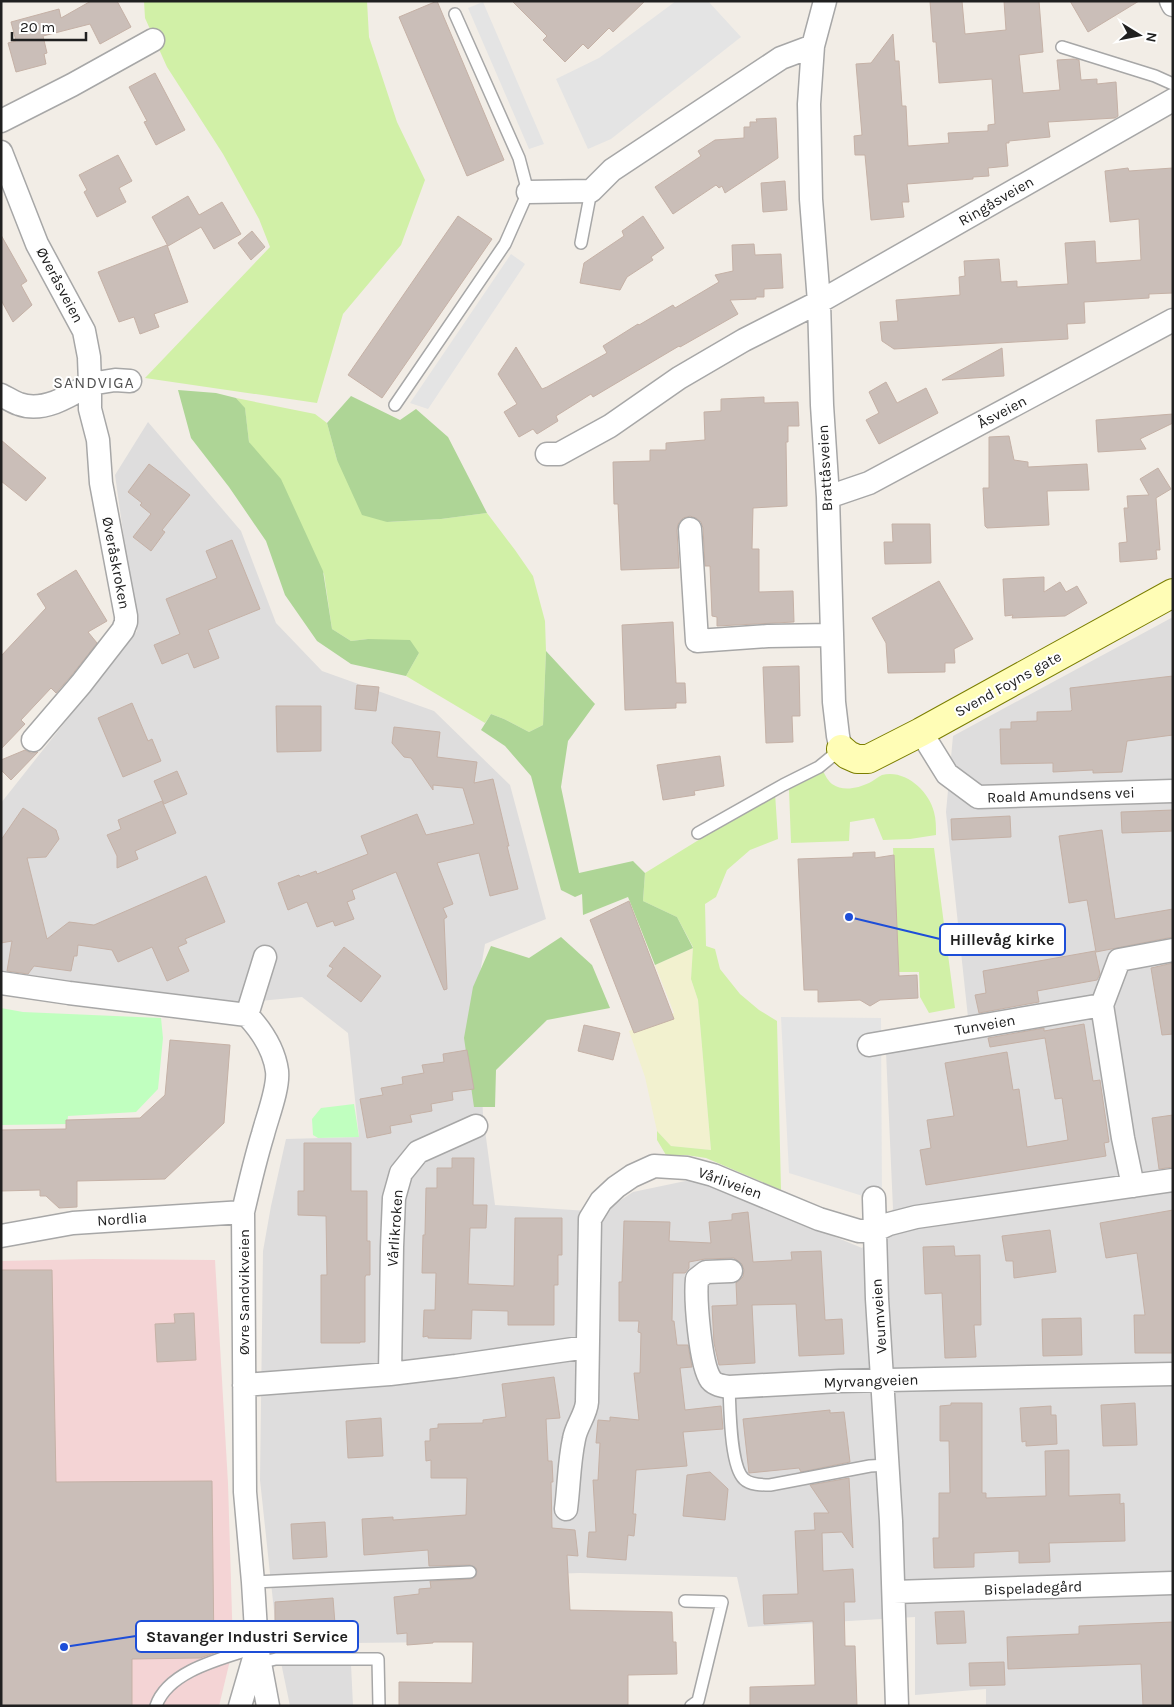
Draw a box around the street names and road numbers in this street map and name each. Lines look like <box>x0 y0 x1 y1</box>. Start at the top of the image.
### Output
street label: Ringåsveien <box>955 172 1037 230</box>
street label: Øveråsveien <box>33 244 87 326</box>
street label: Åsveien <box>974 392 1030 432</box>
street label: Brattåsveien <box>814 424 836 512</box>
street label: Øveråskroken <box>98 515 134 611</box>
street label: Svend Foyns gate <box>952 647 1064 721</box>
street label: Roald Amundsens vei <box>987 783 1135 807</box>
street label: Tunveien <box>953 1011 1017 1039</box>
street label: Vårliveien <box>696 1163 764 1203</box>
street label: Vårlikroken <box>383 1189 407 1267</box>
street label: Nordlia <box>97 1208 147 1230</box>
street label: Øvre Sandvikveien <box>235 1229 253 1355</box>
street label: Veumveien <box>867 1278 891 1354</box>
street label: Myrvangveien <box>823 1370 919 1392</box>
street label: Bispeladegård <box>984 1577 1082 1599</box>

